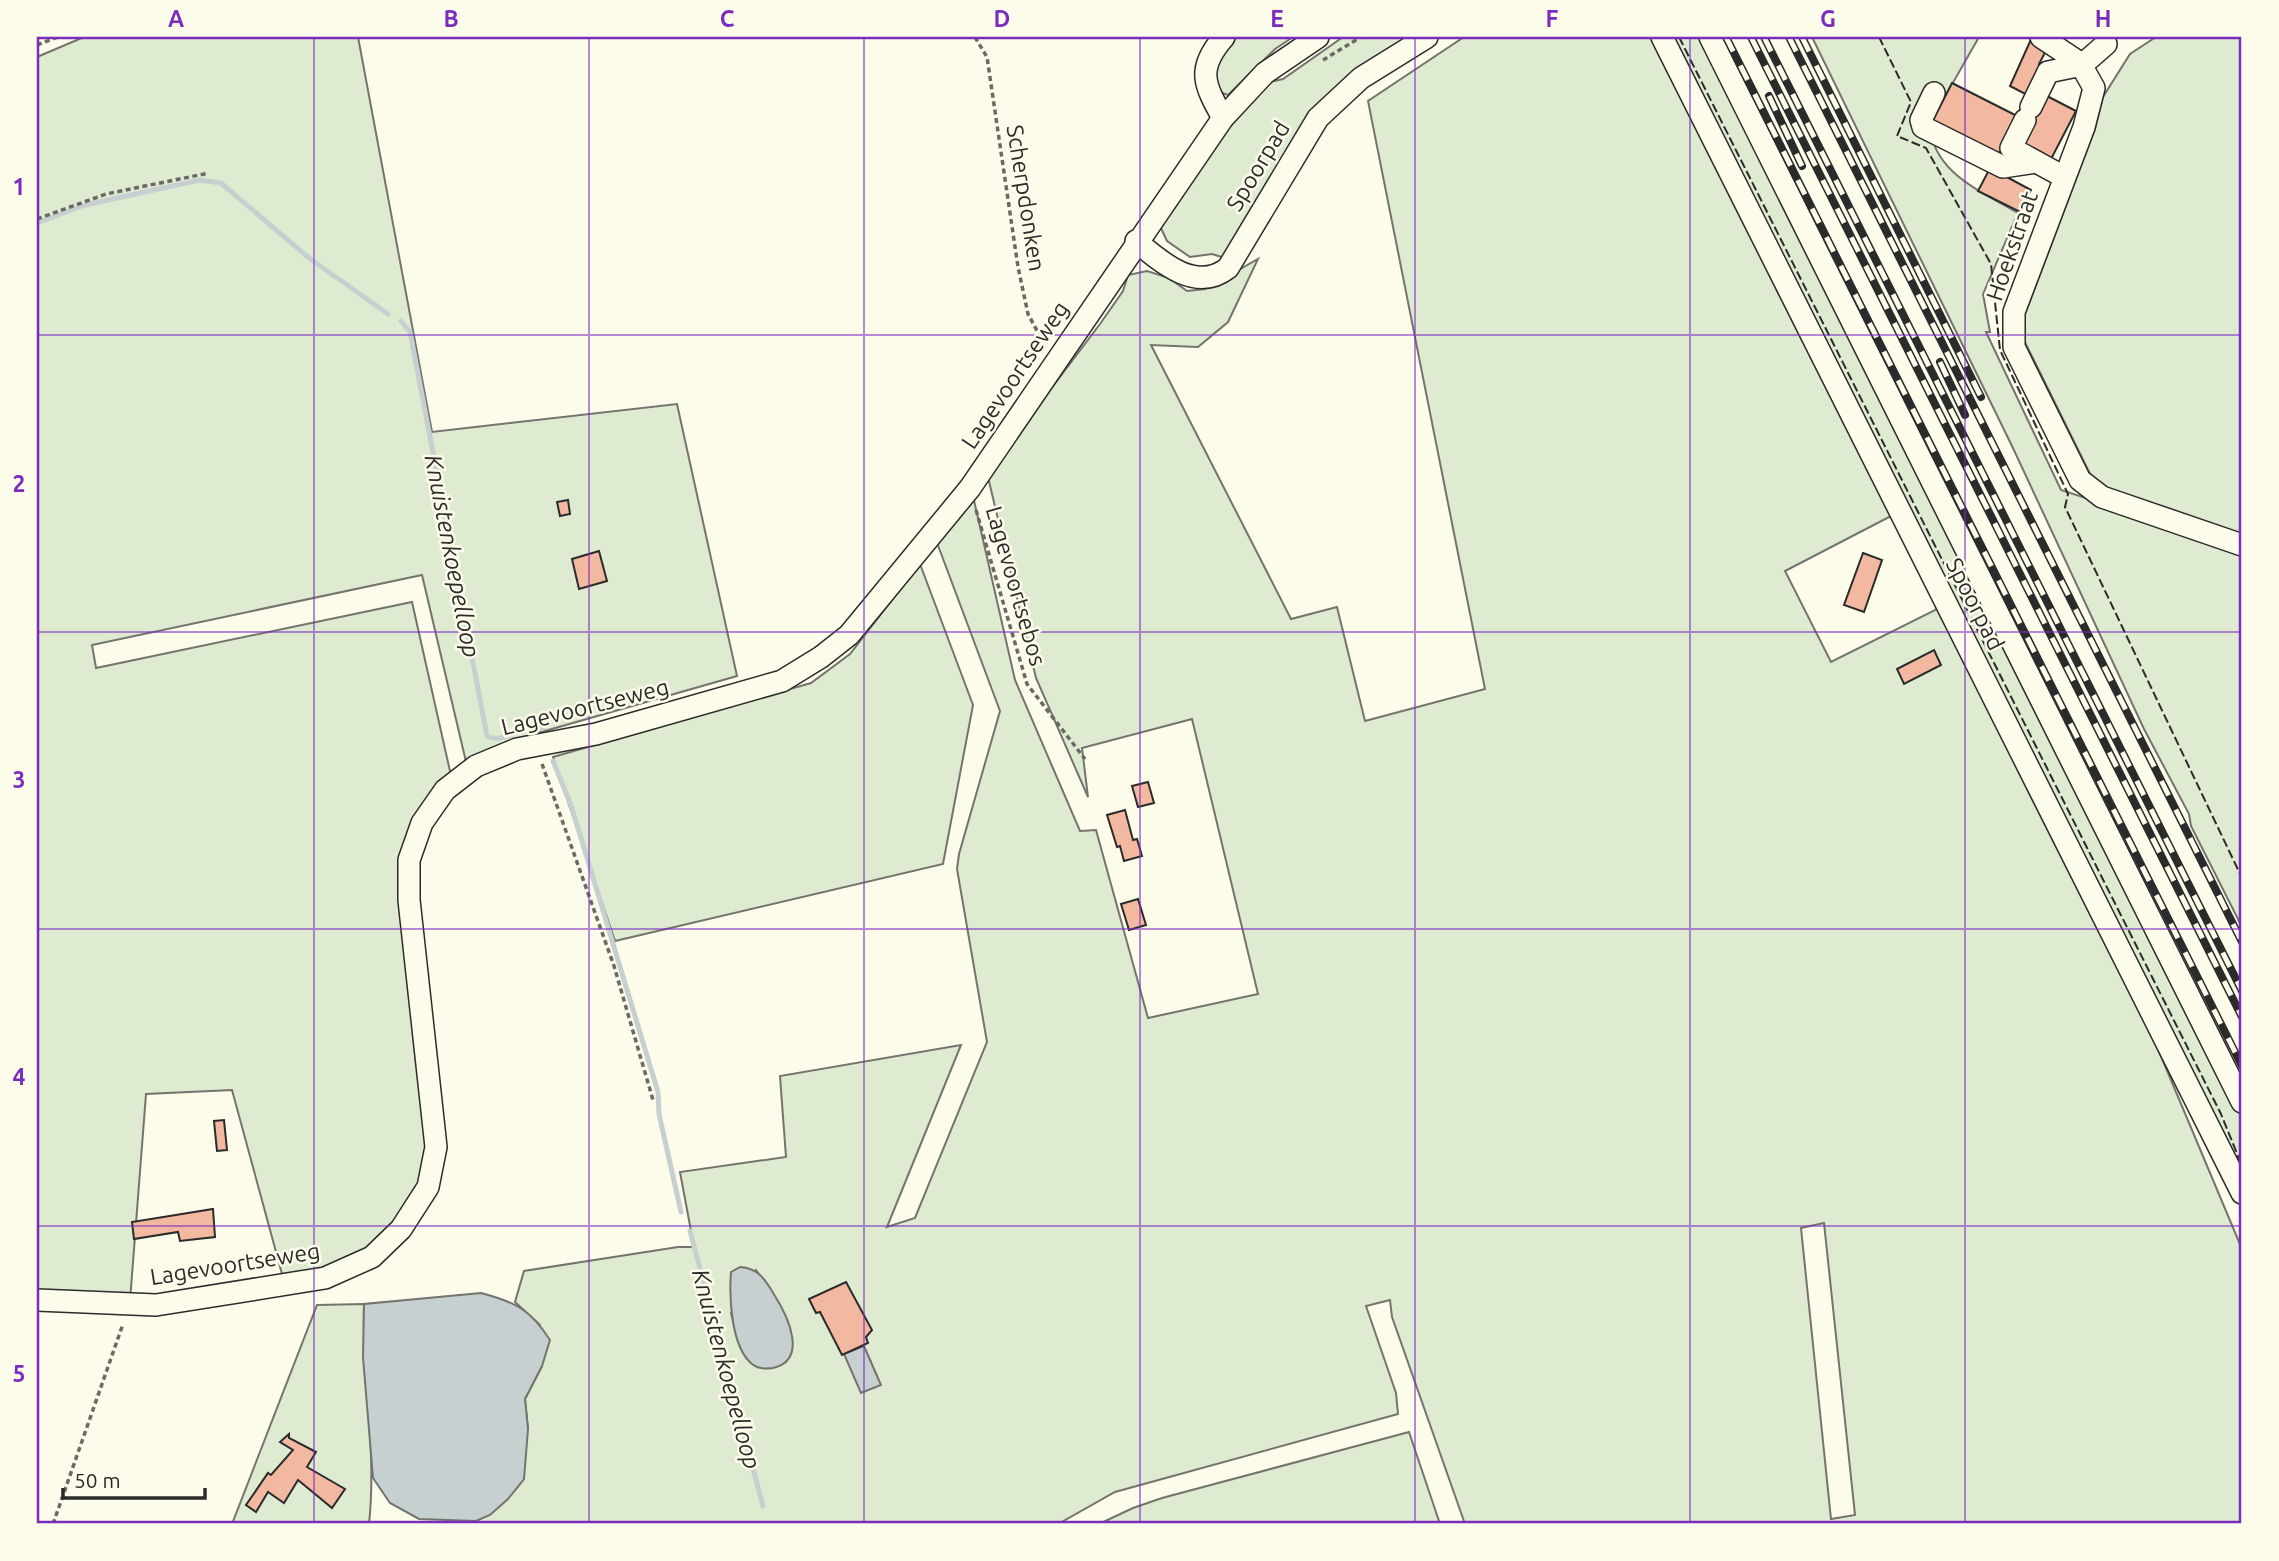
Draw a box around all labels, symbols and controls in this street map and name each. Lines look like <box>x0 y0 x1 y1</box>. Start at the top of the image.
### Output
text: A <box>168 6 184 31</box>
text: B <box>443 6 459 31</box>
text: C <box>720 6 735 31</box>
text: D <box>994 6 1010 31</box>
text: E <box>1270 6 1284 31</box>
text: F <box>1546 6 1559 31</box>
text: G <box>1820 6 1836 31</box>
text: H <box>2095 6 2111 31</box>
street label: Spoorpad <box>1221 116 1294 215</box>
street label: Scherpdonken <box>1003 123 1050 273</box>
text: 1 <box>13 174 25 199</box>
street label: Hoekstraat <box>1981 188 2042 304</box>
street label: Lagevoortseweg <box>956 297 1073 453</box>
water label: Knuistenkoepelloop <box>420 452 485 660</box>
text: 2 <box>13 471 25 496</box>
street label: Lagevoortsebos <box>982 503 1051 669</box>
street label: Spoorpad <box>1942 554 2009 654</box>
street label: Lagevoortseweg <box>499 674 671 739</box>
text: 3 <box>13 767 25 792</box>
text: 4 <box>13 1064 26 1089</box>
street label: Lagevoortseweg <box>148 1238 322 1289</box>
water label: Knuistenkoepelloop <box>687 1266 766 1472</box>
text: 5 <box>13 1361 25 1386</box>
scale bar <box>63 1456 205 1500</box>
text: 50 m <box>74 1468 121 1492</box>

